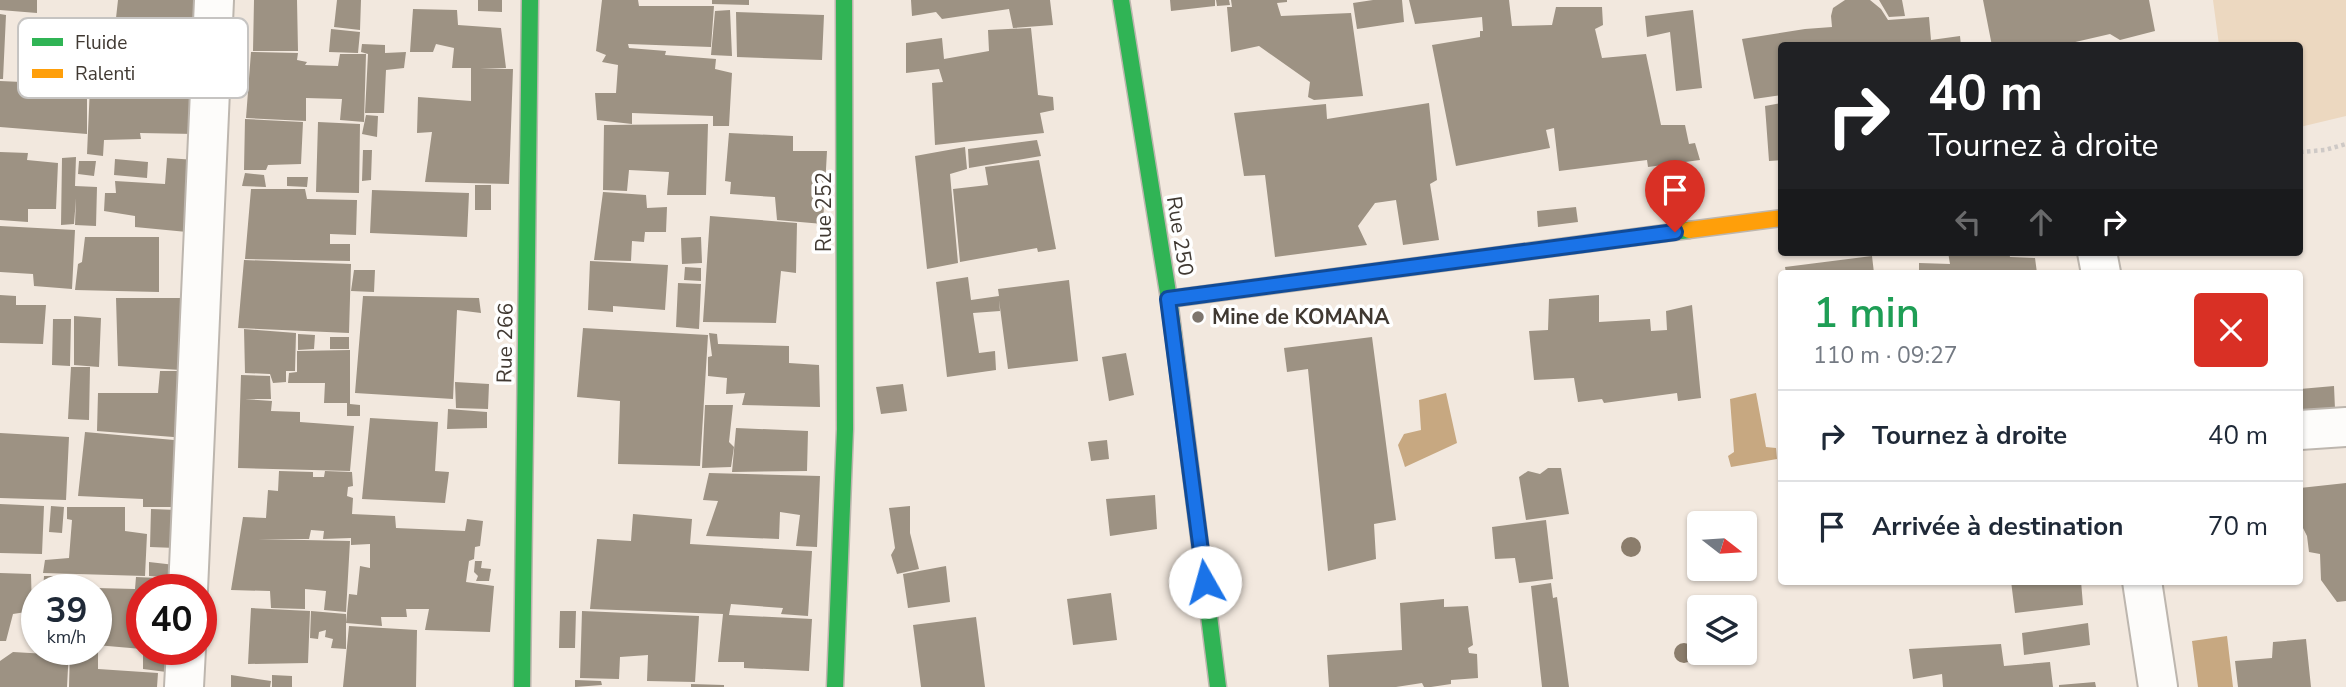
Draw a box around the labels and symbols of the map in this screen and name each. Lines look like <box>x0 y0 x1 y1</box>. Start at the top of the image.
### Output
legend <box>18 18 248 98</box>
text: Fluide <box>75 30 127 56</box>
text: Ralenti <box>75 61 135 87</box>
pin <box>1645 160 1705 232</box>
street label: Rue 252 <box>810 172 838 252</box>
street label: Rue 250 <box>1160 194 1200 278</box>
street label: Rue 266 <box>490 303 520 383</box>
place label: Mine de KOMANA <box>1212 303 1390 331</box>
marker: Mine de KOMANA <box>1190 309 1206 325</box>
north arrow <box>1687 511 1757 581</box>
position arrow <box>1168 545 1242 619</box>
speed limit sign: 40 <box>126 574 217 665</box>

